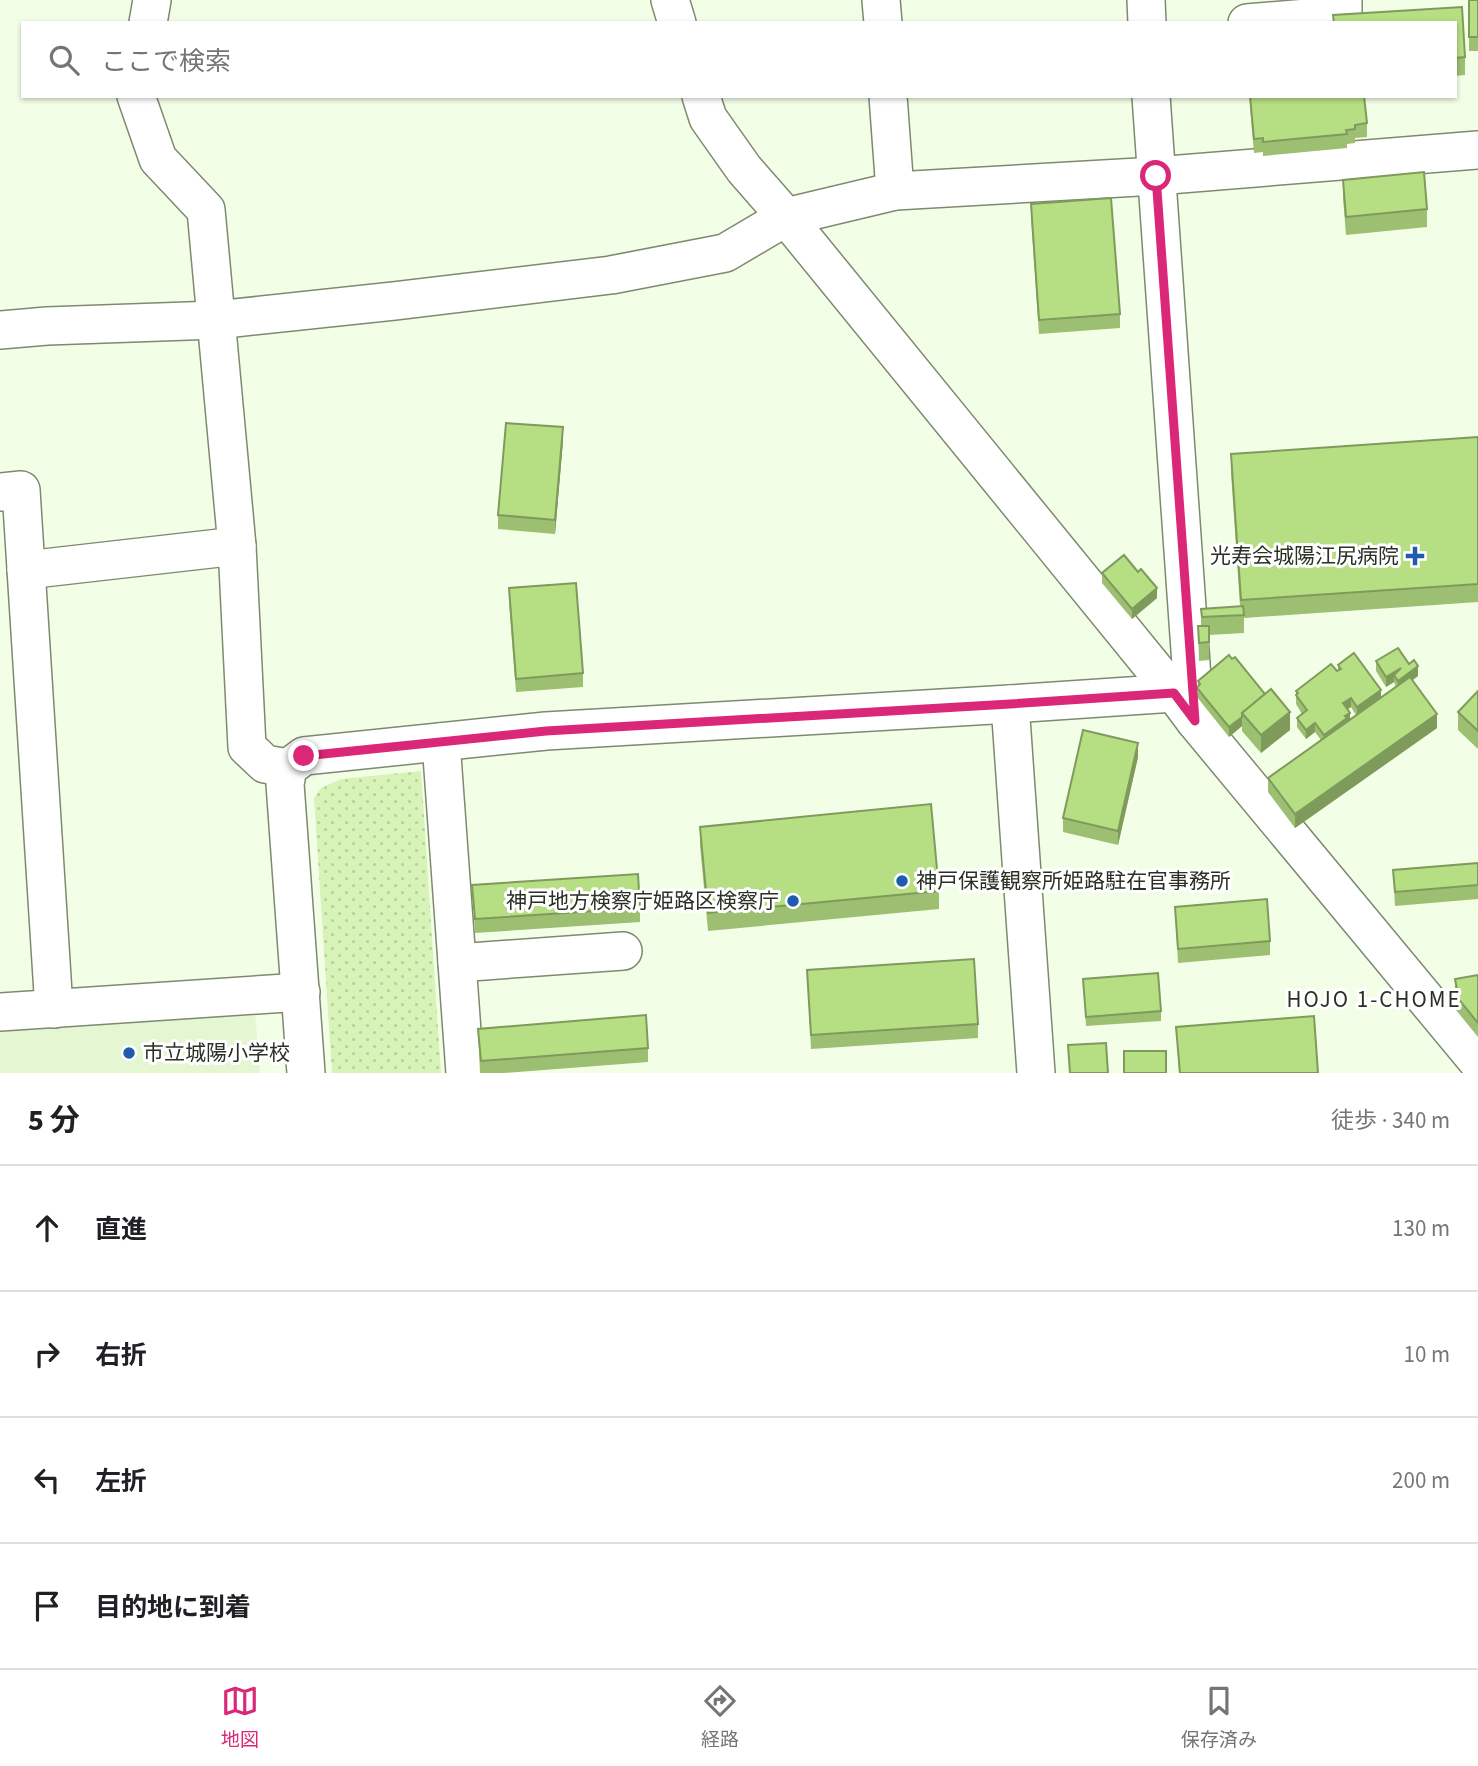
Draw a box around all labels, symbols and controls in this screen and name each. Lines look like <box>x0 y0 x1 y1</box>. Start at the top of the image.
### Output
search box <box>21 21 1457 98</box>
icon: search <box>45 41 83 79</box>
text: ここで検索 <box>101 43 231 80</box>
route start <box>1140 160 1171 191</box>
place label: 光寿会城陽江尻病院 <box>1210 541 1399 571</box>
marker: 光寿会城陽江尻病院 <box>1405 546 1425 566</box>
route end <box>288 740 319 771</box>
place label: 神戸保護観察所姫路駐在官事務所 <box>916 866 1231 896</box>
marker: 神戸保護観察所姫路駐在官事務所 <box>894 873 910 889</box>
place label: 神戸地方検察庁姫路区検察庁 <box>506 886 779 916</box>
marker: 神戸地方検察庁姫路区検察庁 <box>785 893 801 909</box>
district label: HOJO 1-CHOME <box>1286 983 1462 1016</box>
place label: 市立城陽小学校 <box>143 1038 290 1068</box>
marker: 市立城陽小学校 <box>121 1045 137 1061</box>
text: 5 分 <box>28 1099 80 1142</box>
text: 徒歩 · 340 m <box>1331 1104 1450 1137</box>
icon: ahead <box>28 1209 66 1247</box>
text: 直進 <box>95 1211 147 1248</box>
text: 130 m <box>1392 1212 1450 1245</box>
icon: right <box>28 1335 66 1373</box>
text: 右折 <box>95 1337 147 1374</box>
text: 10 m <box>1403 1338 1450 1371</box>
icon: left <box>28 1461 66 1499</box>
text: 左折 <box>95 1463 147 1500</box>
text: 200 m <box>1392 1464 1450 1497</box>
icon: arrive <box>28 1587 66 1625</box>
text: 目的地に到着 <box>95 1589 251 1626</box>
tab: 地図 <box>221 1682 259 1754</box>
tab: 経路 <box>701 1682 739 1754</box>
tab: 保存済み <box>1181 1682 1257 1754</box>

